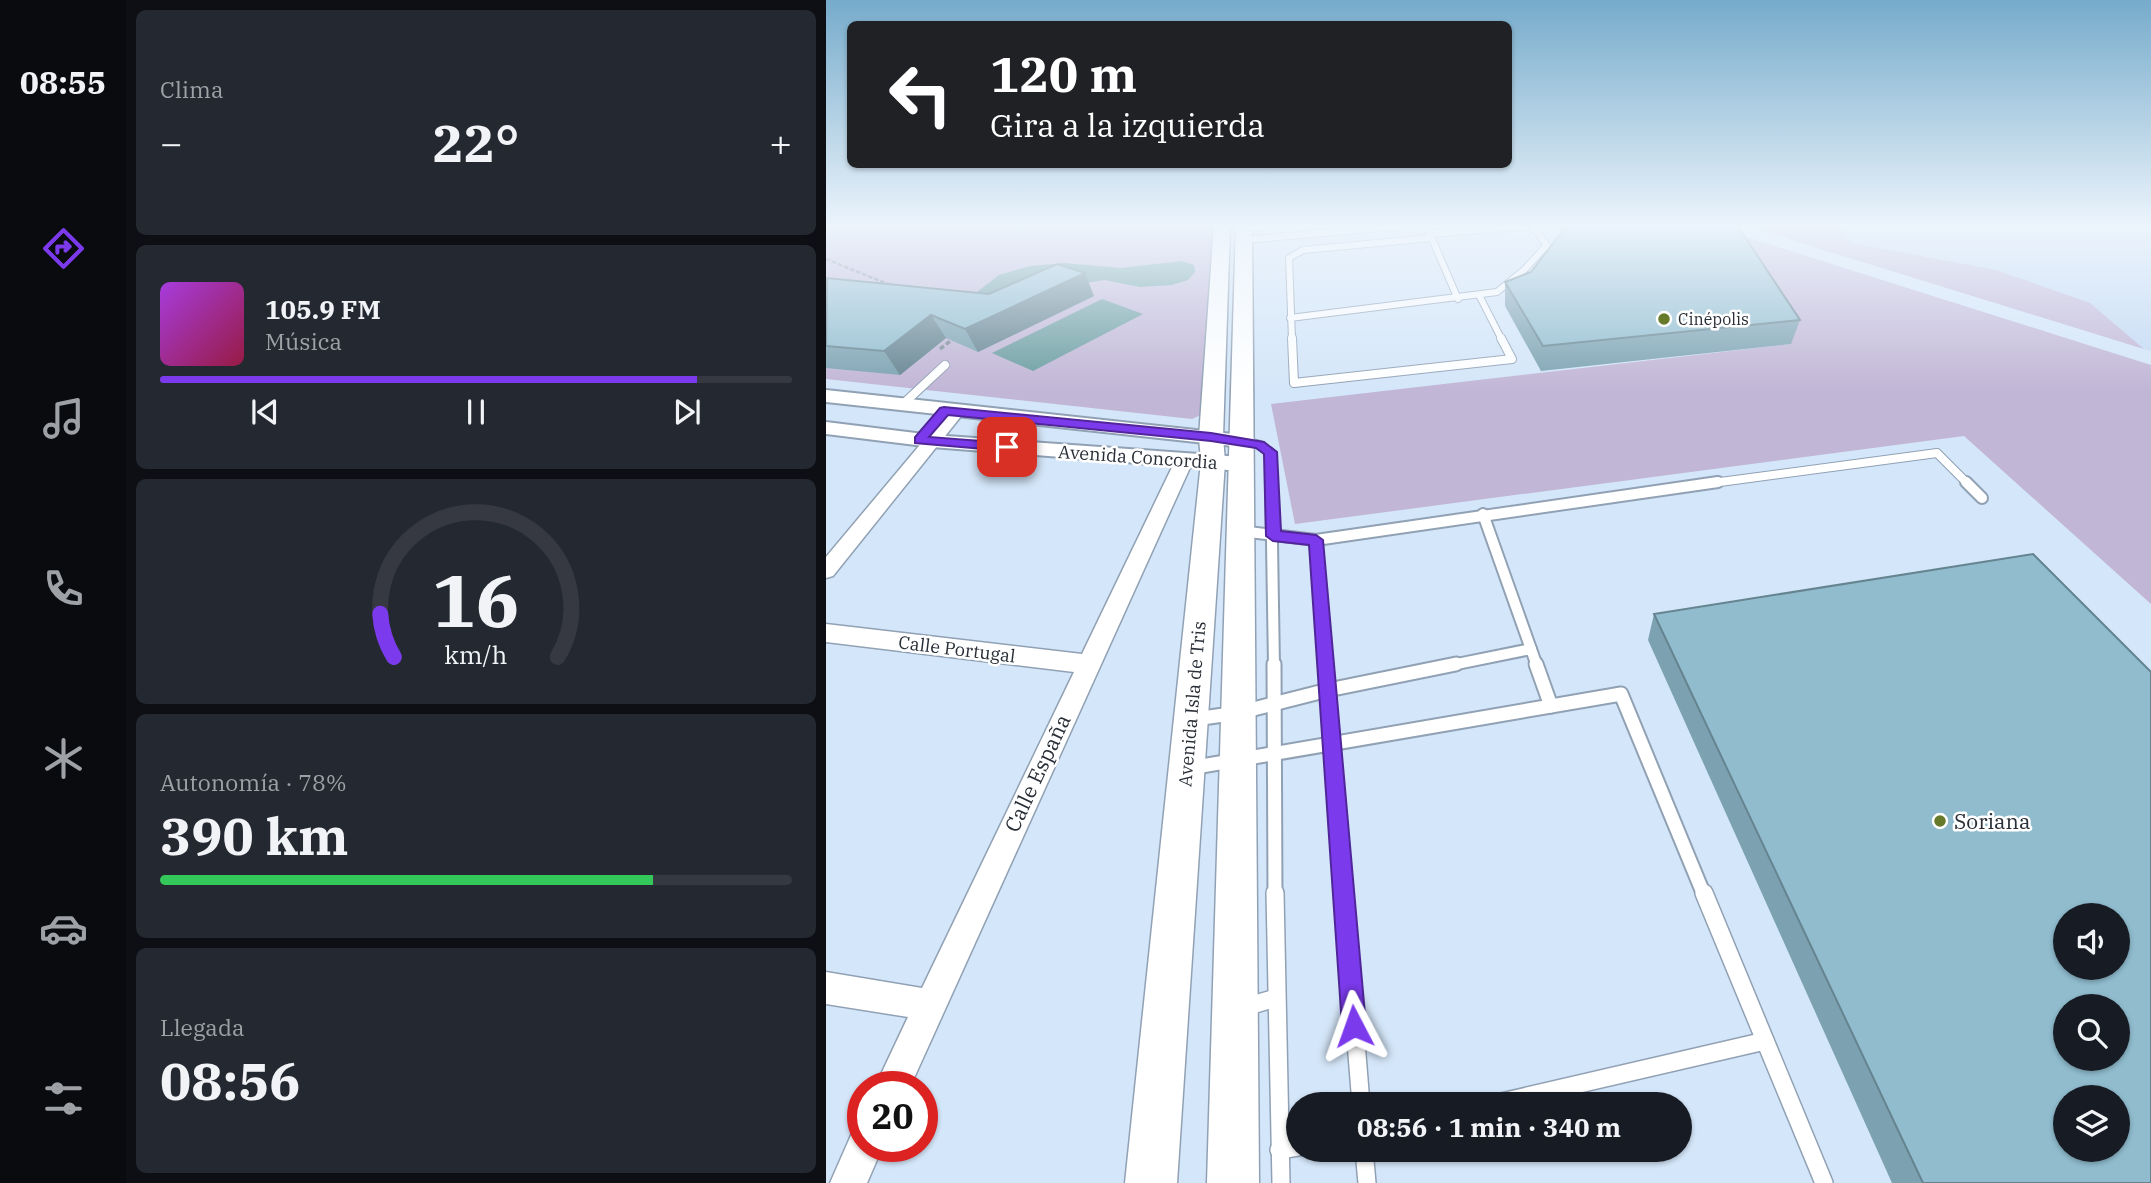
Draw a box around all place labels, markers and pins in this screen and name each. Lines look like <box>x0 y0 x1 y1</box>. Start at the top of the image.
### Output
place label: Cinépolis <box>1678 309 1749 329</box>
marker: Cinépolis <box>1656 311 1672 327</box>
pin <box>977 417 1037 477</box>
place label: Soriana <box>1954 807 2030 835</box>
marker: Soriana <box>1932 813 1948 829</box>

